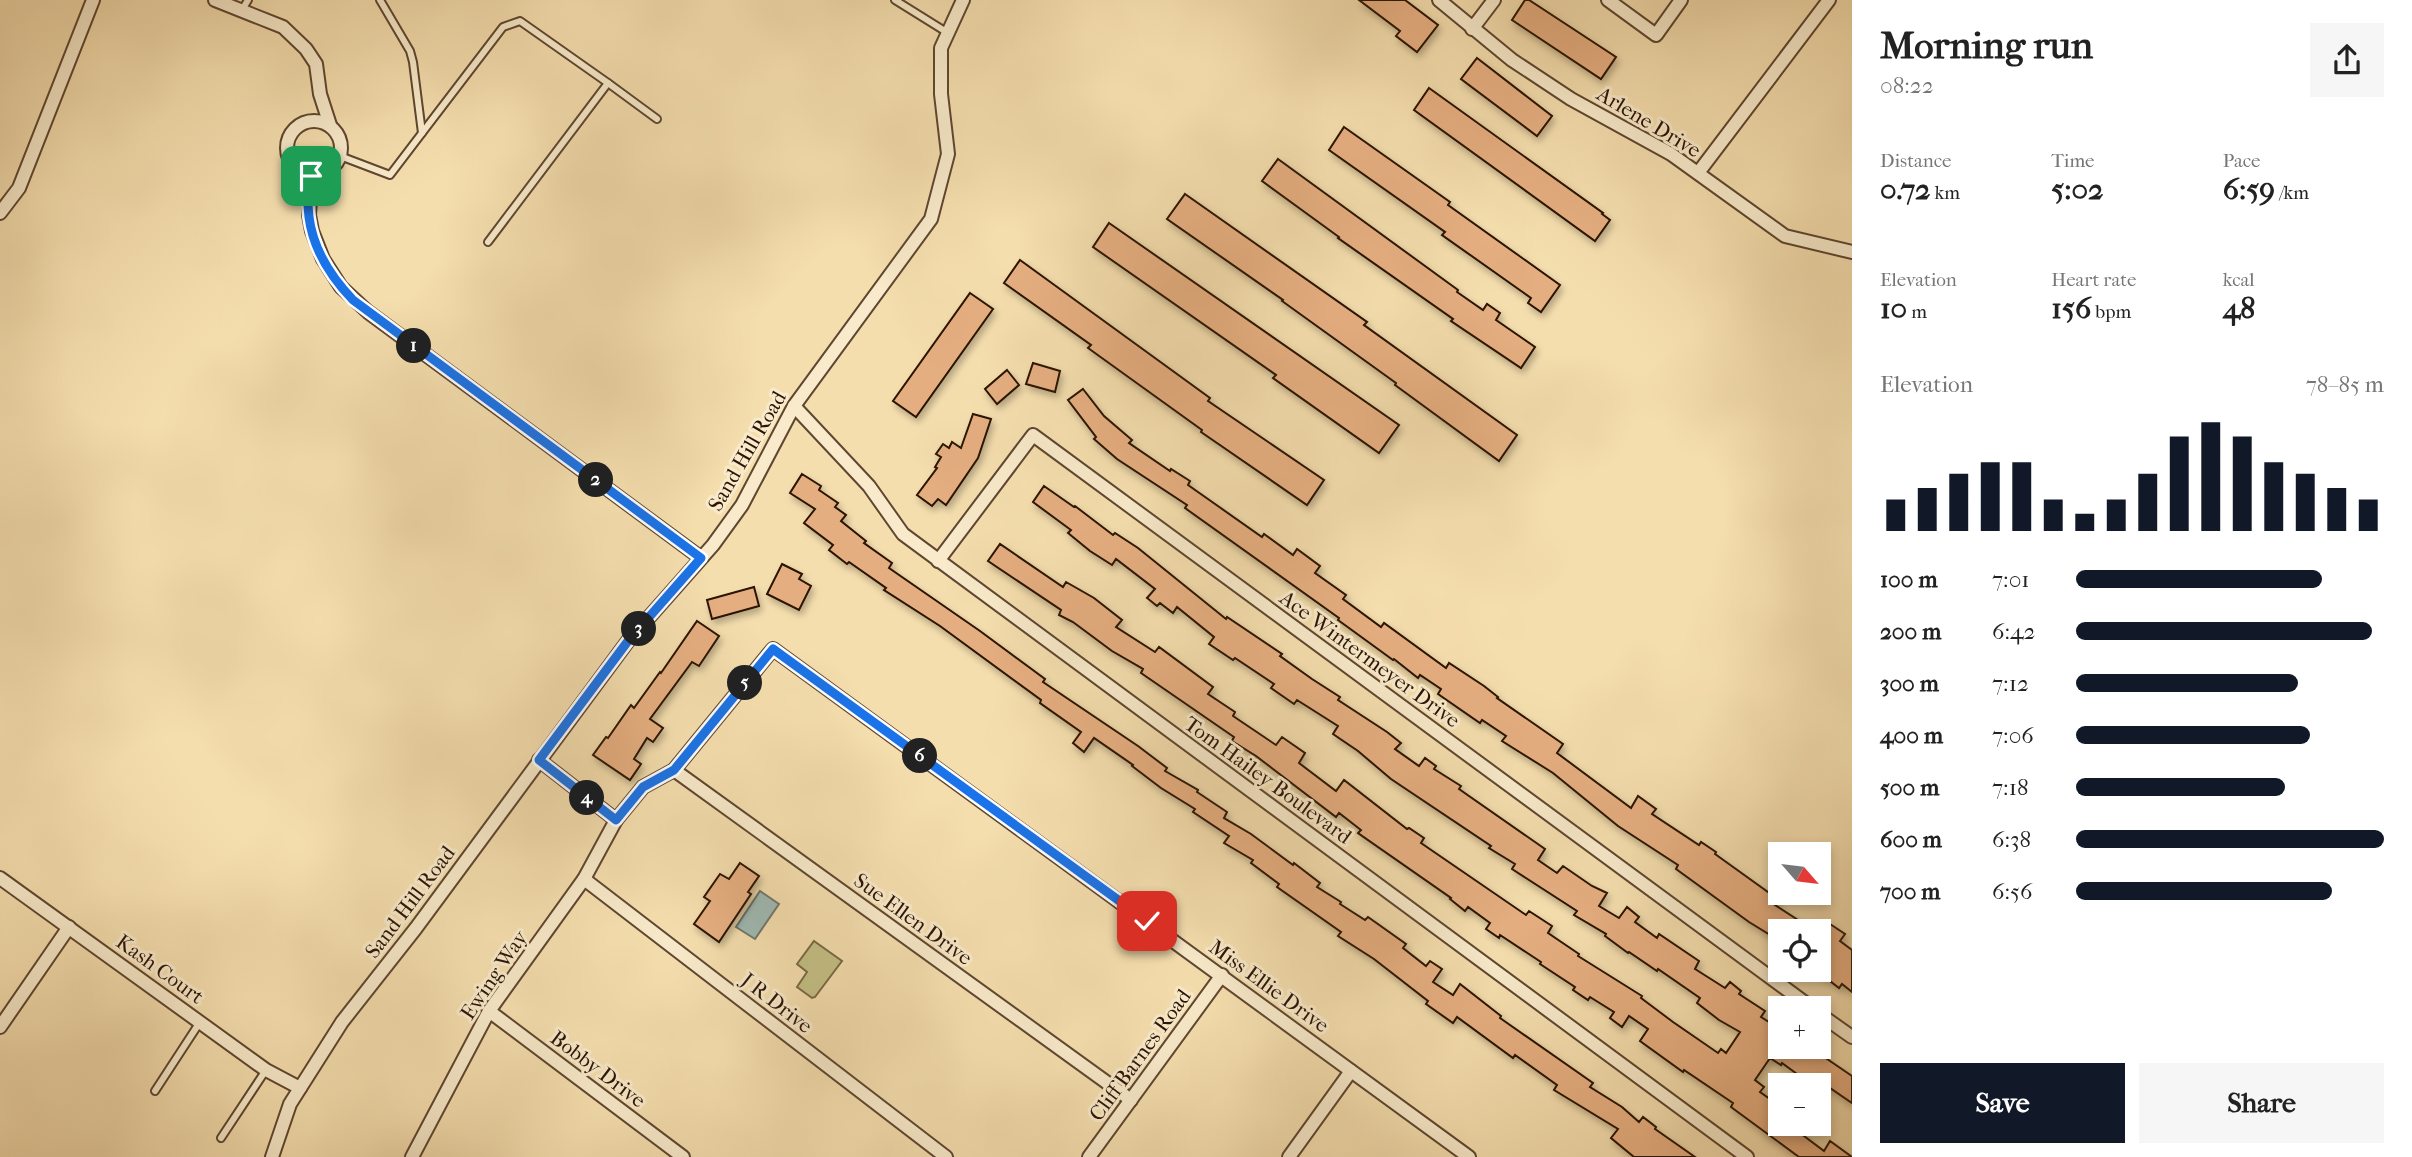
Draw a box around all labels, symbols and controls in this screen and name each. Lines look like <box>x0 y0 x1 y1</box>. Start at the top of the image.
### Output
text: Morning run <box>1880 23 2093 68</box>
button: share <box>2310 23 2384 97</box>
text: 08:22 <box>1880 72 1933 99</box>
street label: Arlene Drive <box>1592 81 1705 162</box>
pin <box>281 146 341 206</box>
text: Distance <box>1880 150 1951 172</box>
text: Time <box>2051 150 2095 172</box>
text: Pace <box>2223 150 2261 172</box>
icon: arrive <box>292 157 330 195</box>
text: 0.72 <box>1880 172 1930 207</box>
text: 5:02 <box>2051 172 2104 207</box>
text: 6:59 <box>2223 172 2275 207</box>
text: km <box>1930 182 1960 204</box>
text: /km <box>2275 182 2309 204</box>
text: Elevation <box>1880 269 1957 291</box>
text: Heart rate <box>2051 269 2136 291</box>
text: kcal <box>2223 269 2255 291</box>
text: 10 <box>1880 291 1907 326</box>
text: 156 <box>2051 291 2091 326</box>
text: 48 <box>2223 291 2255 326</box>
text: m <box>1907 301 1927 323</box>
text: bpm <box>2091 301 2131 323</box>
pin: 1 <box>396 328 432 364</box>
text: 1 <box>410 334 417 356</box>
text: Elevation <box>1880 371 1973 398</box>
text: 78–85 m <box>2306 371 2384 398</box>
street label: Sand Hill Road <box>703 386 791 515</box>
pin: 2 <box>578 462 614 498</box>
text: 2 <box>591 468 600 490</box>
text: 100 m <box>1880 566 1938 593</box>
text: 7:01 <box>1992 566 2029 593</box>
street label: Ace Wintermeyer Drive <box>1275 585 1465 732</box>
pin: 3 <box>622 612 656 646</box>
text: 3 <box>635 617 642 639</box>
text: 200 m <box>1880 618 1941 645</box>
text: 6:42 <box>1992 618 2035 645</box>
pin: 5 <box>728 666 762 700</box>
text: 300 m <box>1880 670 1939 697</box>
text: 7:12 <box>1992 670 2029 697</box>
text: 5 <box>740 671 749 693</box>
street label: Tom Hailey Boulevard <box>1180 711 1357 849</box>
text: 400 m <box>1880 722 1943 749</box>
text: 7:06 <box>1992 722 2034 749</box>
pin: 6 <box>902 738 937 774</box>
text: 6 <box>914 744 925 766</box>
text: 500 m <box>1880 774 1939 801</box>
text: 7:18 <box>1992 774 2028 801</box>
pin: 4 <box>570 780 604 816</box>
text: 4 <box>581 786 592 808</box>
text: 600 m <box>1880 826 1942 853</box>
text: 6:38 <box>1992 826 2031 853</box>
street label: Sand Hill Road <box>360 841 460 963</box>
north arrow <box>1768 842 1830 905</box>
map controls <box>1768 842 1831 1136</box>
street label: Sue Ellen Drive <box>849 868 977 970</box>
text: 700 m <box>1880 878 1940 905</box>
text: 6:56 <box>1992 878 2032 905</box>
pin <box>1117 891 1177 951</box>
icon: check <box>1128 902 1166 940</box>
button: locate <box>1768 919 1831 982</box>
street label: Ewing Way <box>456 925 533 1024</box>
street label: Kash Court <box>112 929 209 1009</box>
street label: Miss Ellie Drive <box>1204 935 1334 1037</box>
street label: J R Drive <box>735 967 817 1038</box>
street label: Cliff Barnes Road <box>1084 984 1196 1125</box>
button: + <box>1768 996 1831 1059</box>
street label: Bobby Drive <box>546 1026 650 1112</box>
button: Save <box>1880 1063 2125 1143</box>
button: Share <box>2139 1063 2384 1143</box>
button: − <box>1768 1073 1831 1136</box>

